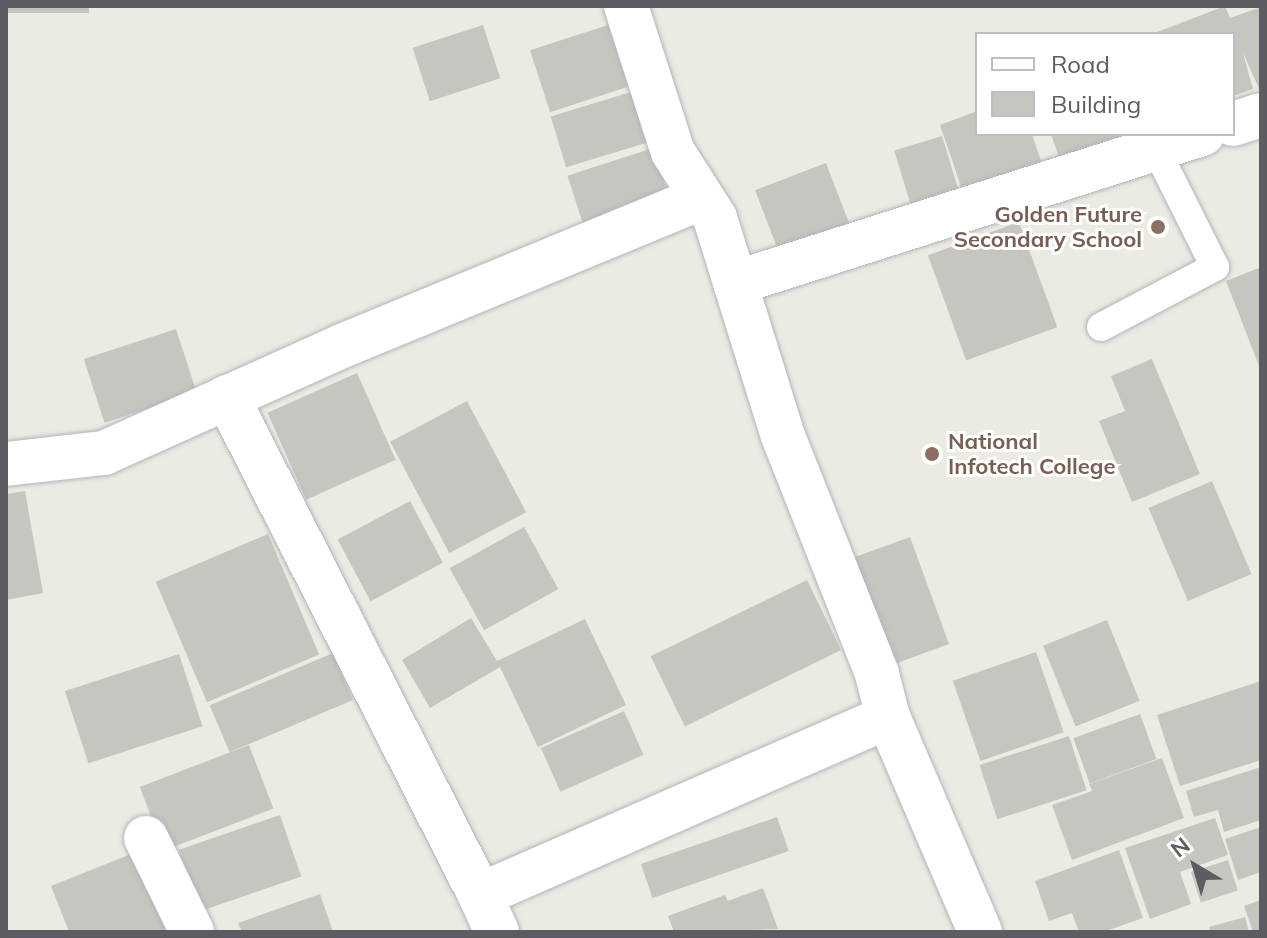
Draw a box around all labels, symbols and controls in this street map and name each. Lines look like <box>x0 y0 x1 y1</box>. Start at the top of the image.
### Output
legend <box>975 32 1235 136</box>
text: Road <box>1051 49 1110 79</box>
text: Building <box>1051 89 1141 119</box>
place label: Golden Future Secondary School <box>954 201 1142 252</box>
marker: Golden Future Secondary School <box>1149 218 1167 236</box>
place label: National Infotech College <box>948 428 1116 480</box>
marker: National Infotech College <box>923 445 941 463</box>
north arrow <box>1155 826 1235 906</box>
text: N <box>1165 831 1195 863</box>

